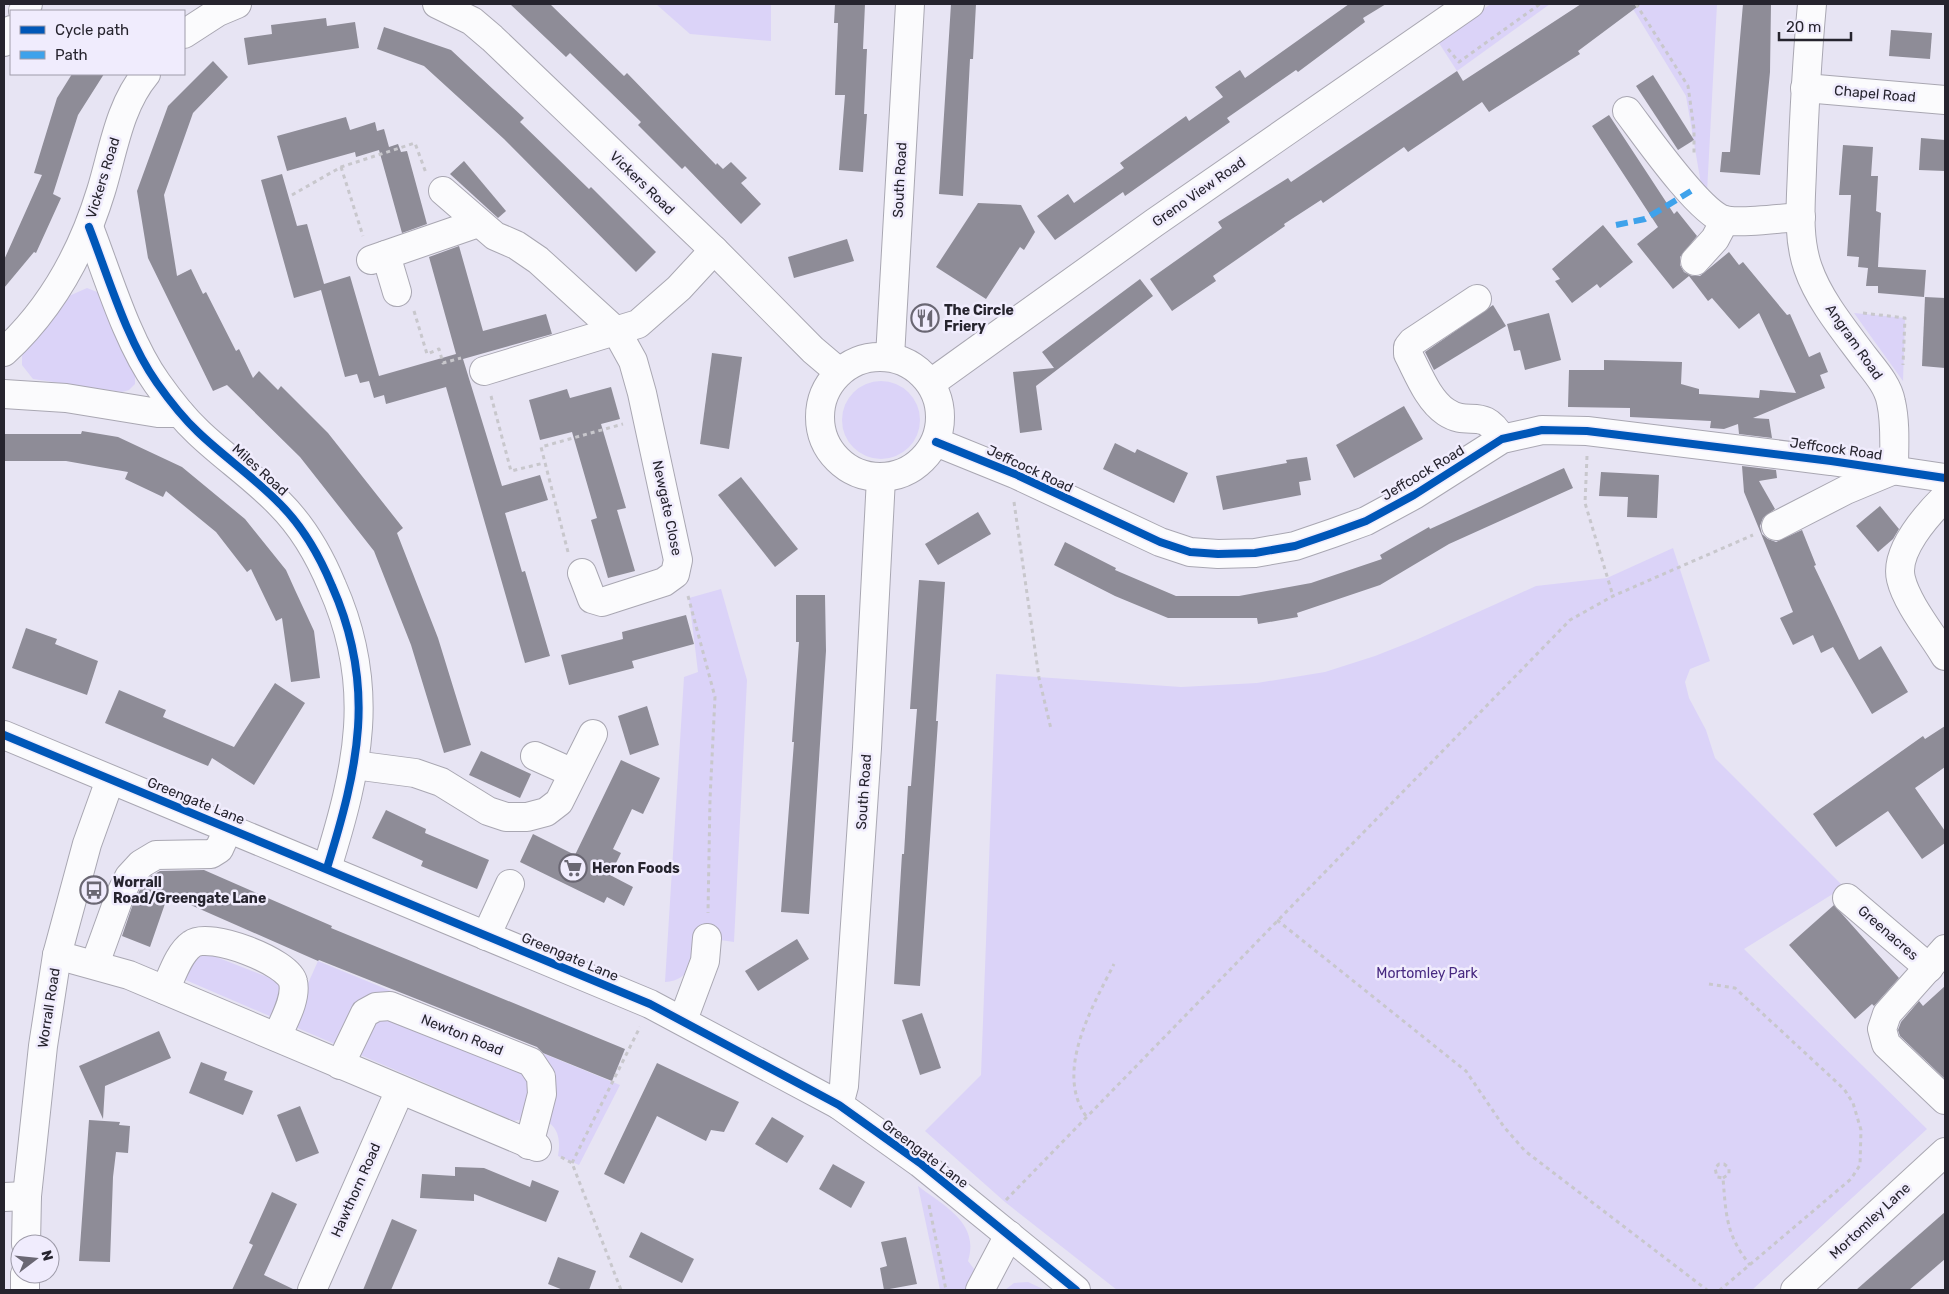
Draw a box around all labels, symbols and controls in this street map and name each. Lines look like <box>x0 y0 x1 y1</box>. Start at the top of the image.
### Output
legend <box>10 10 185 75</box>
scale bar <box>1779 10 1852 42</box>
text: 20 m <box>1786 18 1821 36</box>
text: Cycle path <box>55 21 129 39</box>
text: Path <box>55 46 88 64</box>
street label: Chapel Road <box>1834 82 1916 106</box>
street label: Vickers Road <box>83 135 123 221</box>
street label: South Road <box>890 142 910 218</box>
street label: Vickers Road <box>606 148 678 218</box>
street label: Greno View Road <box>1149 154 1249 230</box>
street label: Angram Road <box>1822 301 1886 383</box>
place label: The Circle Friery <box>944 302 1014 335</box>
restaurant icon: The Circle Friery <box>910 303 940 333</box>
street label: Jeffcock Road <box>1789 434 1883 464</box>
street label: Miles Road <box>228 440 292 500</box>
street label: Jeffcock Road <box>984 442 1076 496</box>
street label: Jeffcock Road <box>1379 442 1467 504</box>
street label: Newgate Close <box>649 459 685 557</box>
street label: South Road <box>853 754 875 830</box>
street label: Greengate Lane <box>145 774 247 828</box>
supermarket icon: Heron Foods <box>558 853 588 883</box>
place label: Heron Foods <box>592 860 680 877</box>
place label: Worrall Road/Greengate Lane <box>113 874 266 907</box>
bus stop icon: Worrall Road/Greengate Lane <box>79 875 109 905</box>
street label: Greenacres <box>1854 902 1922 964</box>
street label: Greengate Lane <box>519 929 621 985</box>
park label: Mortomley Park <box>1376 965 1478 982</box>
street label: Worrall Road <box>34 967 64 1049</box>
street label: Newton Road <box>418 1011 506 1059</box>
street label: Greengate Lane <box>879 1116 972 1192</box>
street label: Hawthorn Road <box>328 1140 384 1240</box>
street label: Mortomley Lane <box>1826 1179 1914 1263</box>
north arrow <box>10 1234 60 1284</box>
text: N <box>37 1248 57 1263</box>

